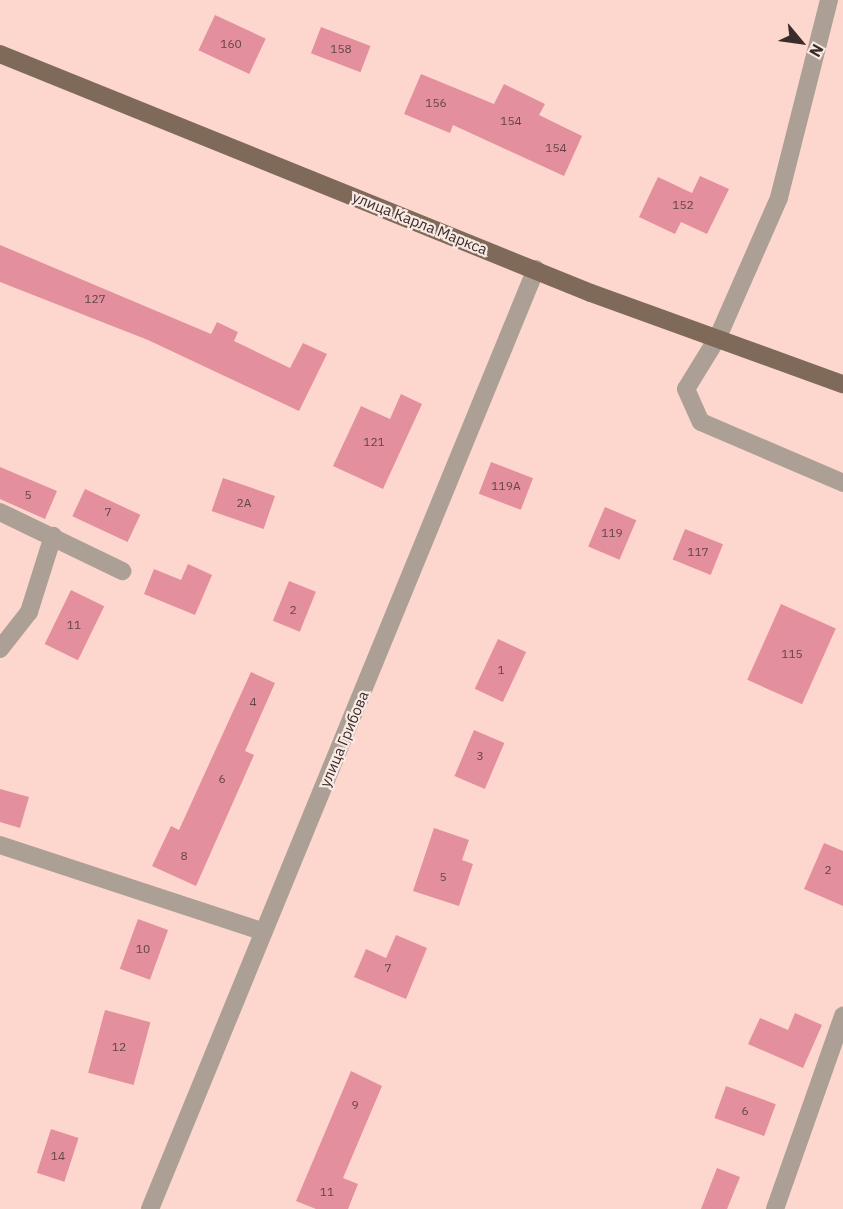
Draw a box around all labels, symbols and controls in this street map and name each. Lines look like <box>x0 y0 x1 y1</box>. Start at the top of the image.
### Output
north arrow <box>771 12 831 72</box>
house number: 160 <box>220 37 242 51</box>
text: N <box>805 41 828 61</box>
house number: 158 <box>330 42 352 56</box>
house number: 156 <box>425 96 447 110</box>
house number: 154 <box>500 114 522 128</box>
house number: 154 <box>545 141 567 155</box>
street label: улица Карла Маркса <box>350 188 490 258</box>
house number: 152 <box>672 198 694 212</box>
house number: 127 <box>84 292 106 306</box>
house number: 121 <box>363 435 385 449</box>
house number: 119А <box>491 479 521 493</box>
house number: 5 <box>24 488 32 502</box>
house number: 2А <box>237 496 251 510</box>
house number: 7 <box>104 505 112 519</box>
house number: 119 <box>601 526 623 540</box>
house number: 117 <box>687 545 709 559</box>
house number: 2 <box>289 603 297 617</box>
house number: 11 <box>67 618 81 632</box>
house number: 115 <box>781 647 803 661</box>
house number: 1 <box>497 663 505 677</box>
street label: улица Грибова <box>316 688 372 790</box>
house number: 4 <box>249 695 257 709</box>
house number: 3 <box>476 749 484 763</box>
house number: 6 <box>218 772 226 786</box>
house number: 8 <box>180 849 188 863</box>
house number: 2 <box>824 863 832 877</box>
house number: 5 <box>439 870 447 884</box>
house number: 10 <box>136 942 150 956</box>
house number: 7 <box>384 961 392 975</box>
house number: 12 <box>112 1040 126 1054</box>
house number: 9 <box>351 1098 359 1112</box>
house number: 6 <box>741 1104 749 1118</box>
house number: 14 <box>51 1149 65 1163</box>
house number: 11 <box>320 1185 334 1199</box>

